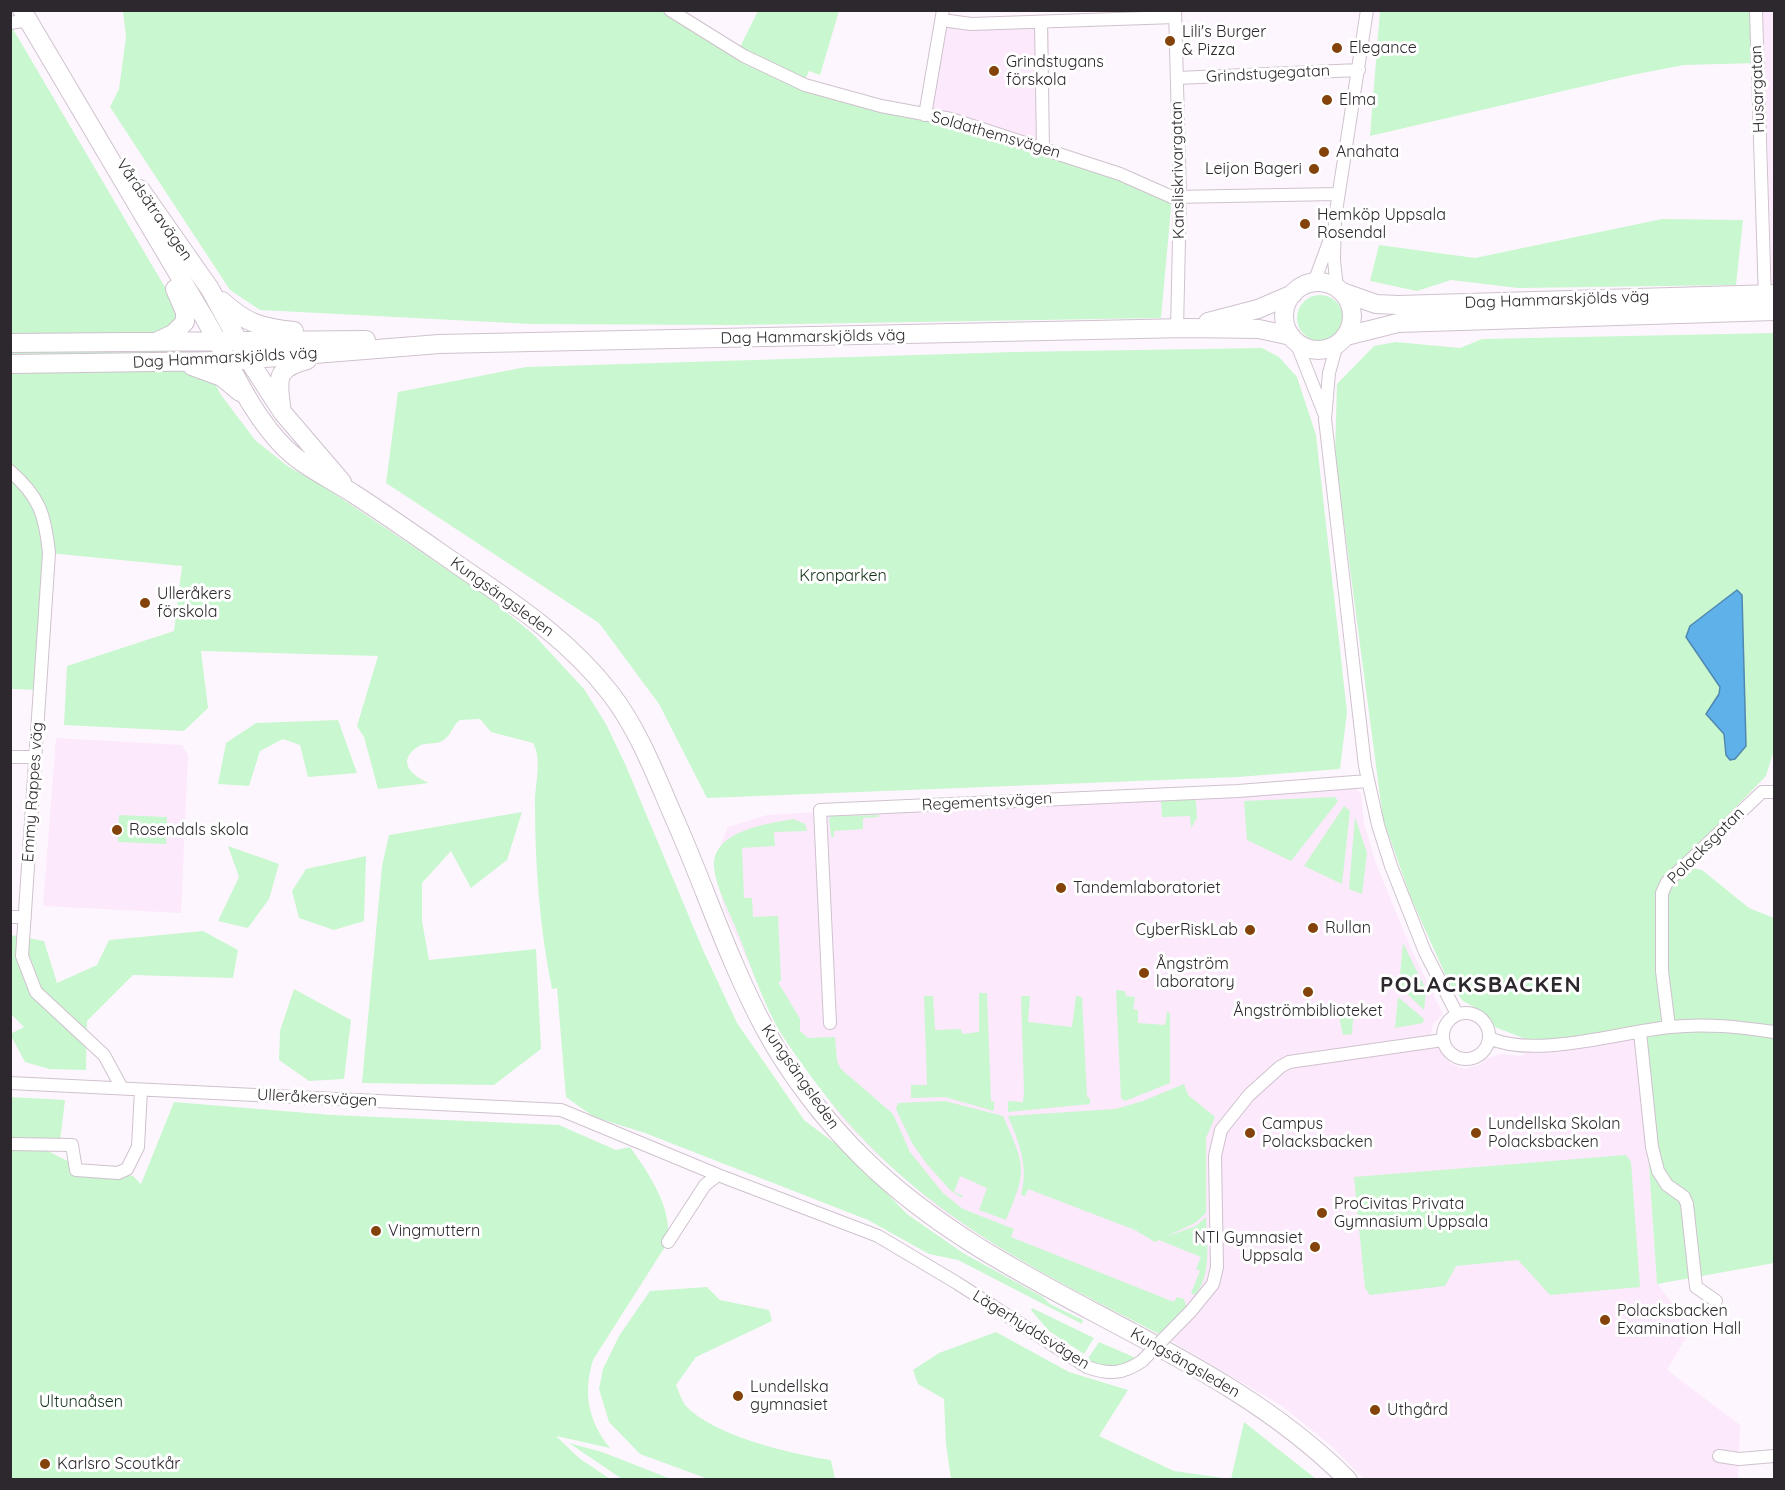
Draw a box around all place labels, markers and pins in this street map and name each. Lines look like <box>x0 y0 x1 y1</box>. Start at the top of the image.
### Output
place label: Lili's Burger & Pizza <box>1182 22 1266 60</box>
marker: Lili's Burger & Pizza <box>1163 34 1177 48</box>
place label: Elegance <box>1349 38 1417 58</box>
marker: Elegance <box>1330 41 1344 55</box>
place label: Grindstugans förskola <box>1006 52 1104 90</box>
marker: Grindstugans förskola <box>987 64 1001 78</box>
place label: Elma <box>1339 90 1376 110</box>
marker: Elma <box>1320 93 1334 107</box>
place label: Anahata <box>1336 142 1399 162</box>
marker: Anahata <box>1317 145 1331 159</box>
place label: Leijon Bageri <box>1205 159 1302 179</box>
marker: Leijon Bageri <box>1307 162 1321 176</box>
place label: Hemköp Uppsala Rosendal <box>1317 205 1446 243</box>
marker: Hemköp Uppsala Rosendal <box>1298 217 1312 231</box>
place label: Ulleråkers förskola <box>157 584 231 622</box>
marker: Ulleråkers förskola <box>138 596 152 610</box>
place label: Rosendals skola <box>129 820 249 840</box>
marker: Rosendals skola <box>110 823 124 837</box>
place label: Tandemlaboratoriet <box>1073 878 1221 898</box>
marker: Tandemlaboratoriet <box>1054 881 1068 895</box>
place label: Rullan <box>1325 918 1371 938</box>
place label: CyberRiskLab <box>1135 920 1238 940</box>
marker: Rullan <box>1306 921 1320 935</box>
marker: CyberRiskLab <box>1243 923 1257 937</box>
place label: Ångström laboratory <box>1156 954 1235 992</box>
marker: Ångström laboratory <box>1137 966 1151 980</box>
marker: Ångströmbiblioteket <box>1301 985 1315 999</box>
place label: Ångströmbiblioteket <box>1233 1001 1383 1021</box>
place label: Campus Polacksbacken <box>1262 1114 1373 1152</box>
place label: Lundellska Skolan Polacksbacken <box>1488 1114 1621 1152</box>
marker: Campus Polacksbacken <box>1243 1126 1257 1140</box>
marker: Lundellska Skolan Polacksbacken <box>1469 1126 1483 1140</box>
place label: ProCivitas Privata Gymnasium Uppsala <box>1334 1194 1488 1232</box>
marker: ProCivitas Privata Gymnasium Uppsala <box>1315 1206 1329 1220</box>
place label: Vingmuttern <box>388 1221 480 1241</box>
marker: Vingmuttern <box>369 1224 383 1238</box>
place label: NTI Gymnasiet Uppsala <box>1194 1228 1303 1266</box>
marker: NTI Gymnasiet Uppsala <box>1308 1240 1322 1254</box>
place label: Polacksbacken Examination Hall <box>1617 1301 1741 1339</box>
marker: Polacksbacken Examination Hall <box>1598 1313 1612 1327</box>
place label: Lundellska gymnasiet <box>750 1377 829 1415</box>
marker: Lundellska gymnasiet <box>731 1389 745 1403</box>
place label: Uthgård <box>1387 1400 1448 1420</box>
marker: Uthgård <box>1368 1403 1382 1417</box>
place label: Karlsro Scoutkår <box>57 1454 181 1474</box>
marker: Karlsro Scoutkår <box>38 1457 52 1471</box>

